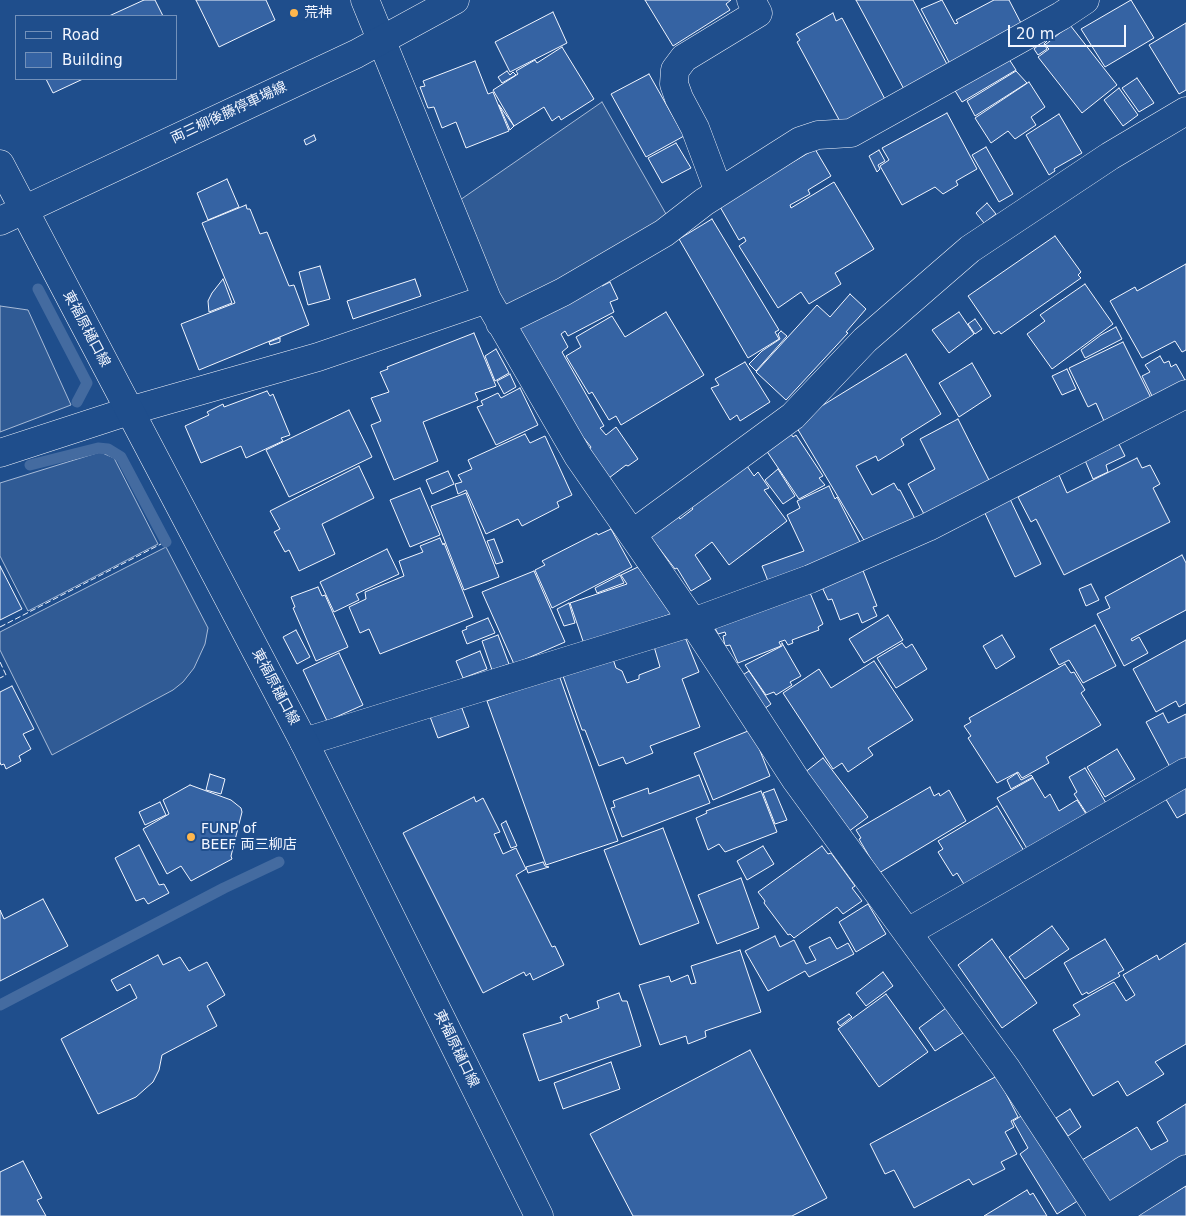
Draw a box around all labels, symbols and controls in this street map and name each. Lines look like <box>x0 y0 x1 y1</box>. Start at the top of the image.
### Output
place label: 荒神 <box>304 5 332 21</box>
marker: 荒神 <box>288 7 300 19</box>
legend <box>15 15 178 80</box>
scale bar <box>1011 15 1128 47</box>
text: 20 m <box>1016 25 1054 43</box>
text: Road <box>62 26 100 44</box>
text: Building <box>62 51 123 69</box>
street label: 両三柳後藤停車場線 <box>168 79 290 147</box>
street label: 東福原樋口線 <box>59 288 113 370</box>
street label: 東福原樋口線 <box>248 646 302 728</box>
place label: FUNP of BEEF 両三柳店 <box>201 821 297 854</box>
marker: FUNP of BEEF 両三柳店 <box>185 831 197 843</box>
street label: 東福原樋口線 <box>430 1008 482 1090</box>

